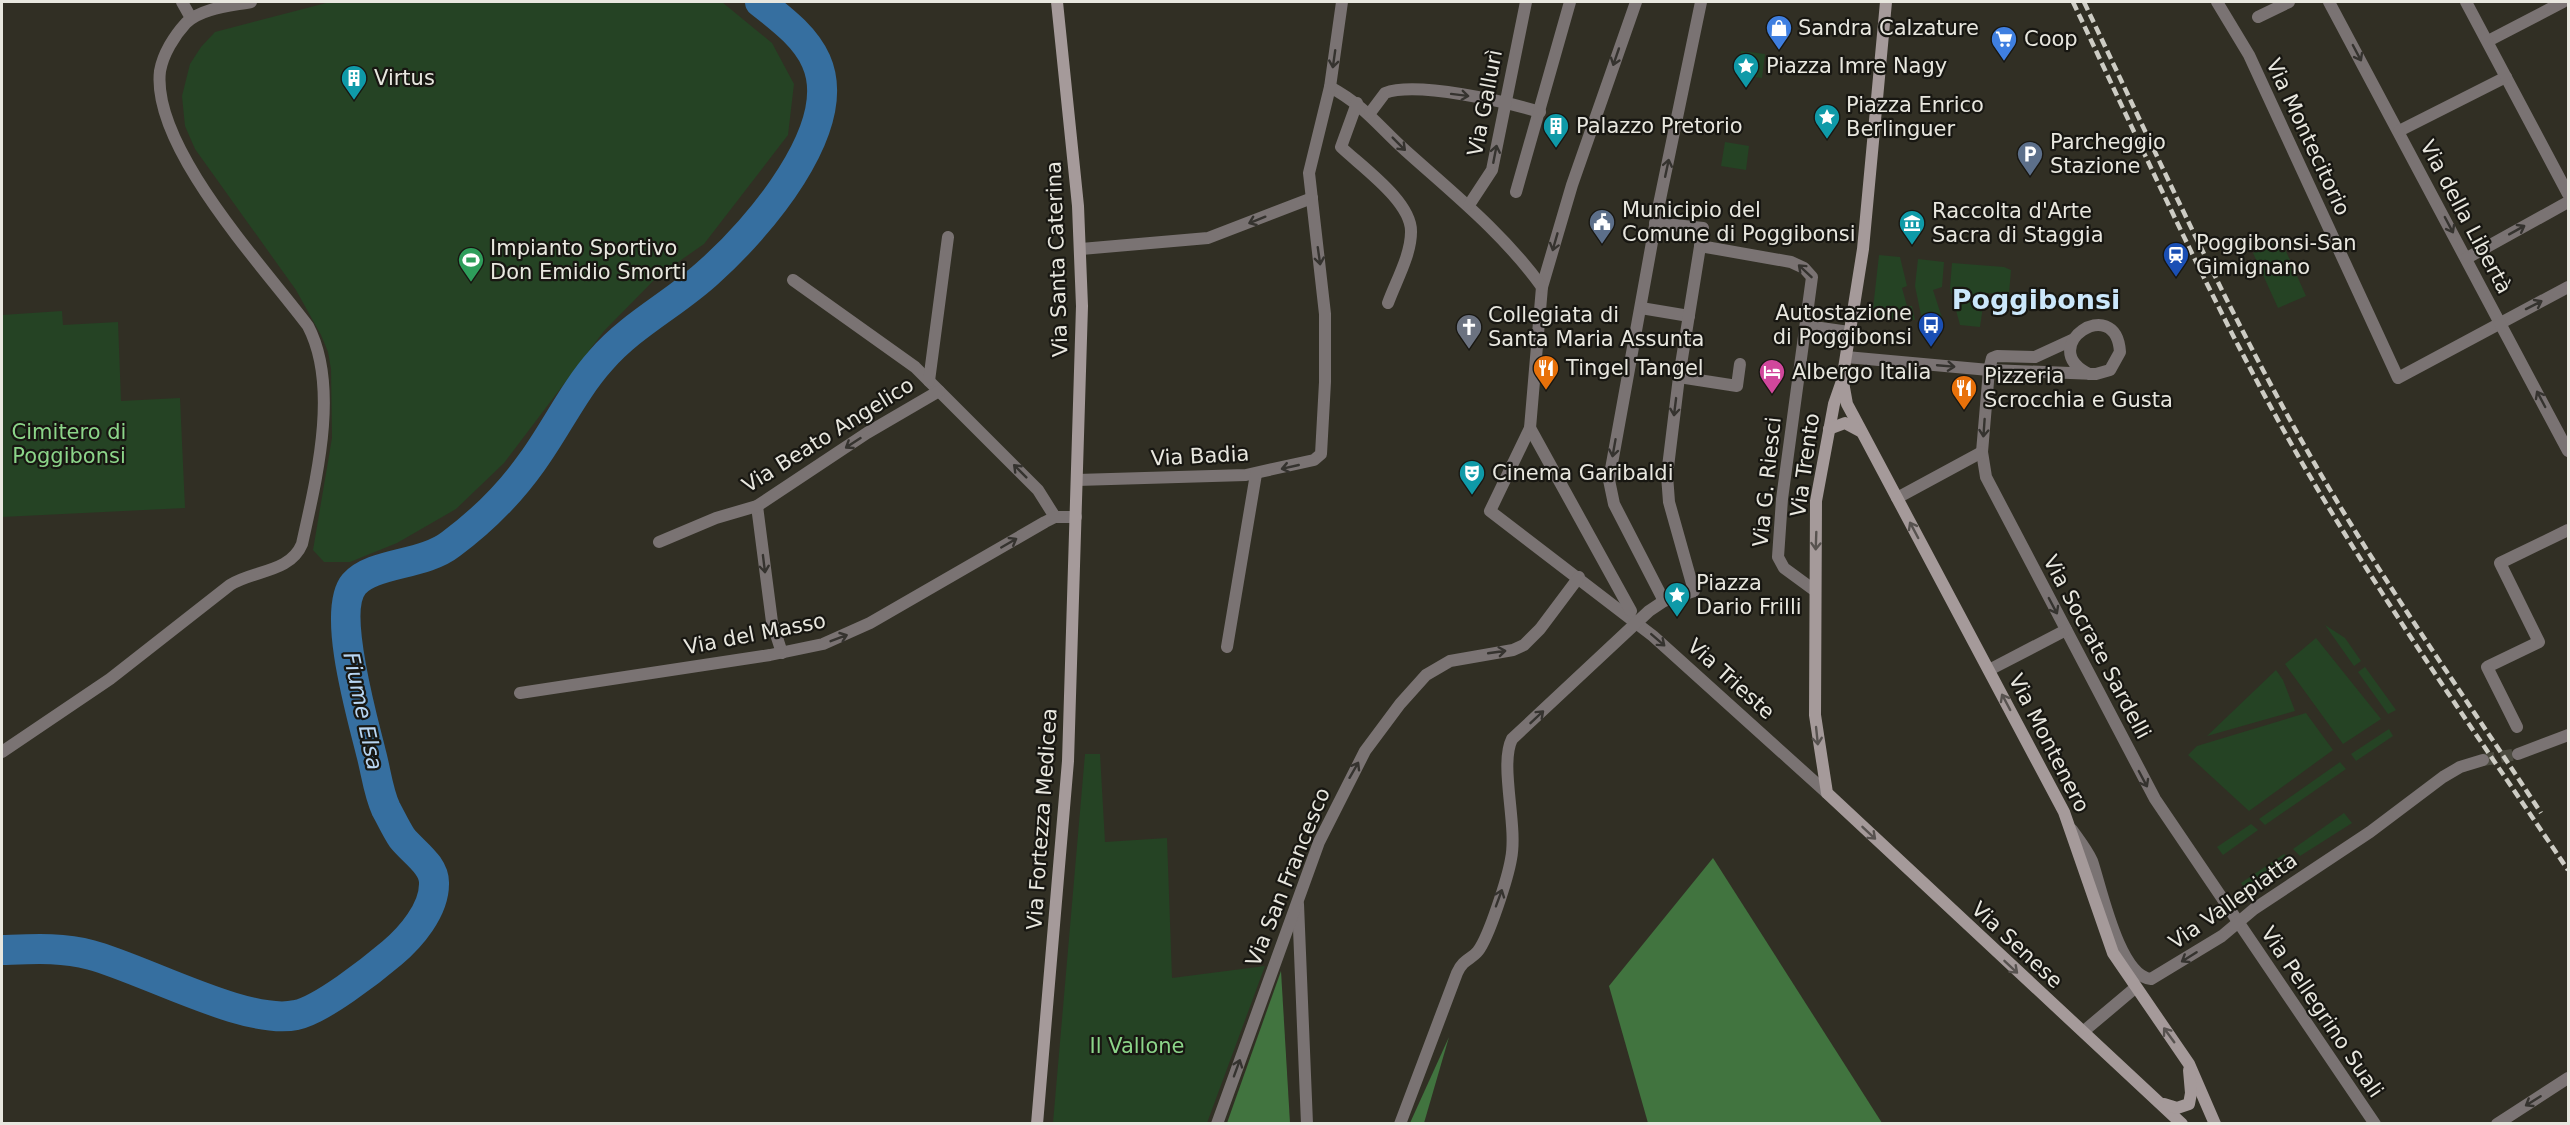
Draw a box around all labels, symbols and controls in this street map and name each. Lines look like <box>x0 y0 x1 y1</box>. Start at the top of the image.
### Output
shop icon: Sandra Calzature <box>1764 13 1794 51</box>
place label: Sandra Calzature <box>1798 16 1979 40</box>
supermarket icon: Coop <box>1989 24 2019 62</box>
place label: Coop <box>2024 27 2078 51</box>
one-way arrow <box>2351 44 2363 61</box>
one-way arrow <box>1610 47 1621 66</box>
street label: Via Gallurì <box>1463 48 1507 158</box>
one-way arrow <box>1328 49 1339 69</box>
place icon: Piazza Imre Nagy <box>1731 51 1761 89</box>
place label: Piazza Imre Nagy <box>1766 54 1947 78</box>
street label: Via Montecitorio <box>2261 55 2355 219</box>
building icon: Virtus <box>339 63 369 101</box>
place label: Virtus <box>374 66 435 90</box>
one-way arrow <box>1450 90 1470 101</box>
place label: Piazza Enrico Berlinguer <box>1846 93 1984 141</box>
place icon: Piazza Enrico Berlinguer <box>1812 102 1842 140</box>
building icon: Palazzo Pretorio <box>1541 111 1571 149</box>
place label: Palazzo Pretorio <box>1576 114 1743 138</box>
place label: Parcheggio Stazione <box>2050 130 2166 178</box>
street label: Via della Libertà <box>2415 136 2517 298</box>
one-way arrow <box>1392 137 1407 151</box>
parking icon: Parcheggio Stazione <box>2015 139 2045 177</box>
one-way arrow <box>1490 145 1501 164</box>
one-way arrow <box>1661 159 1673 178</box>
street label: Via Santa Caterina <box>1042 161 1072 357</box>
place label: Municipio del Comune di Poggibonsi <box>1622 198 1856 246</box>
place label: Raccolta d'Arte Sacra di Staggia <box>1932 199 2104 247</box>
public building icon: Municipio del Comune di Poggibonsi <box>1587 207 1617 245</box>
museum icon: Raccolta d'Arte Sacra di Staggia <box>1897 208 1927 246</box>
one-way arrow <box>1248 215 1267 226</box>
one-way arrow <box>2443 216 2455 233</box>
one-way arrow <box>2509 223 2526 235</box>
place label: Poggibonsi-San Gimignano <box>2196 231 2357 279</box>
one-way arrow <box>1549 232 1560 251</box>
place label: Impianto Sportivo Don Emidio Smorti <box>490 236 687 284</box>
station icon: Poggibonsi-San Gimignano <box>2161 240 2191 278</box>
sports icon: Impianto Sportivo Don Emidio Smorti <box>456 245 486 283</box>
one-way arrow <box>1314 246 1325 266</box>
one-way arrow <box>1797 264 1812 278</box>
district label: Poggibonsi <box>1952 284 2120 315</box>
one-way arrow <box>2525 299 2543 310</box>
place label: Autostazione di Poggibonsi <box>1773 301 1912 349</box>
place label: Collegiata di Santa Maria Assunta <box>1488 303 1704 351</box>
bus stop icon: Autostazione di Poggibonsi <box>1916 310 1946 348</box>
church icon: Collegiata di Santa Maria Assunta <box>1454 312 1484 350</box>
restaurant icon: Tingel Tangel <box>1531 353 1561 391</box>
place label: Tingel Tangel <box>1565 356 1704 380</box>
hotel icon: Albergo Italia <box>1757 357 1787 395</box>
place label: Albergo Italia <box>1792 360 1931 384</box>
one-way arrow <box>1935 361 1955 372</box>
place label: Pizzeria Scrocchia e Gusta <box>1984 364 2173 412</box>
street label: Via Beato Angelico <box>738 373 918 497</box>
restaurant icon: Pizzeria Scrocchia e Gusta <box>1949 373 1979 411</box>
one-way arrow <box>2535 391 2546 409</box>
one-way arrow <box>1669 397 1680 417</box>
street label: Via Trento <box>1786 412 1824 518</box>
street label: Via G. Riesci <box>1748 416 1786 548</box>
one-way arrow <box>1978 417 1989 437</box>
park label: Cimitero di Poggibonsi <box>12 420 126 468</box>
one-way arrow <box>844 436 861 449</box>
one-way arrow <box>1608 438 1619 457</box>
street label: Via Badia <box>1150 441 1250 471</box>
theatre icon: Cinema Garibaldi <box>1457 458 1487 496</box>
one-way arrow <box>1281 461 1300 473</box>
place label: Cinema Garibaldi <box>1492 461 1674 485</box>
one-way arrow <box>1012 464 1027 478</box>
one-way arrow <box>1908 521 1919 539</box>
one-way arrow <box>1810 531 1821 551</box>
one-way arrow <box>1000 536 1017 548</box>
street label: Via Socrate Sardelli <box>2038 551 2156 743</box>
one-way arrow <box>759 553 770 573</box>
place label: Piazza Dario Frilli <box>1696 571 1802 619</box>
place icon: Piazza Dario Frilli <box>1662 580 1692 618</box>
one-way arrow <box>2047 597 2059 614</box>
street label: Via del Masso <box>682 609 828 659</box>
one-way arrow <box>829 632 847 643</box>
one-way arrow <box>1650 633 1665 647</box>
street label: Via Trieste <box>1683 634 1779 724</box>
one-way arrow <box>1486 647 1506 658</box>
water label: Fiume Elsa <box>338 650 388 772</box>
street label: Via Montenero <box>2004 670 2094 816</box>
one-way arrow <box>2000 694 2012 711</box>
street label: Via Fortezza Medicea <box>1022 707 1062 931</box>
one-way arrow <box>1529 710 1544 724</box>
one-way arrow <box>1812 726 1823 745</box>
one-way arrow <box>1348 762 1360 779</box>
one-way arrow <box>2138 770 2150 788</box>
street label: Via San Francesco <box>1241 784 1335 970</box>
one-way arrow <box>1862 826 1877 840</box>
street label: Via Vallepiatta <box>2164 848 2302 954</box>
one-way arrow <box>1495 889 1506 908</box>
street label: Via Senese <box>1967 897 2067 993</box>
street label: Via Pellegrino Suali <box>2256 922 2388 1102</box>
one-way arrow <box>2181 951 2198 963</box>
one-way arrow <box>2004 959 2019 974</box>
one-way arrow <box>2163 1027 2175 1043</box>
park label: Il Vallone <box>1089 1034 1185 1058</box>
one-way arrow <box>1232 1060 1243 1078</box>
one-way arrow <box>2525 1095 2542 1107</box>

